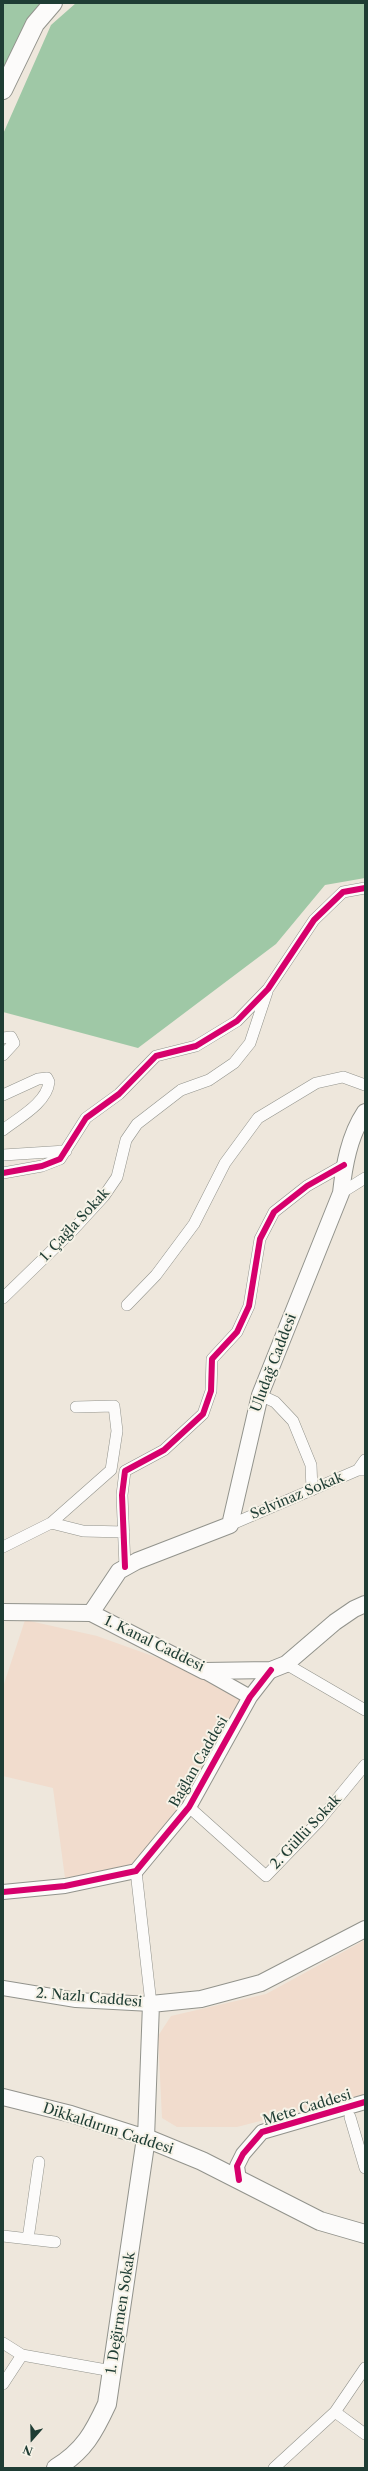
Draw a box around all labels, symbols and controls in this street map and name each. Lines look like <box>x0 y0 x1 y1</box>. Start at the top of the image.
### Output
street label: 1. Çağla Sokak <box>37 1185 113 1265</box>
street label: Uludağ Caddesi <box>248 1311 300 1415</box>
street label: Selvinaz Sokak <box>248 1469 346 1523</box>
street label: 1. Kanal Caddesi <box>101 1613 207 1675</box>
street label: Bağlan Caddesi <box>166 1714 232 1810</box>
street label: 2. Güllü Sokak <box>267 1791 345 1873</box>
street label: 2. Nazlı Caddesi <box>35 1985 143 2011</box>
street label: Mete Caddesi <box>261 2087 353 2129</box>
street label: Dikkaldırım Caddesi <box>41 2100 175 2158</box>
street label: 1. Değirmen Sokak <box>103 2251 139 2375</box>
north arrow <box>12 2419 52 2459</box>
text: N <box>21 2442 35 2458</box>

